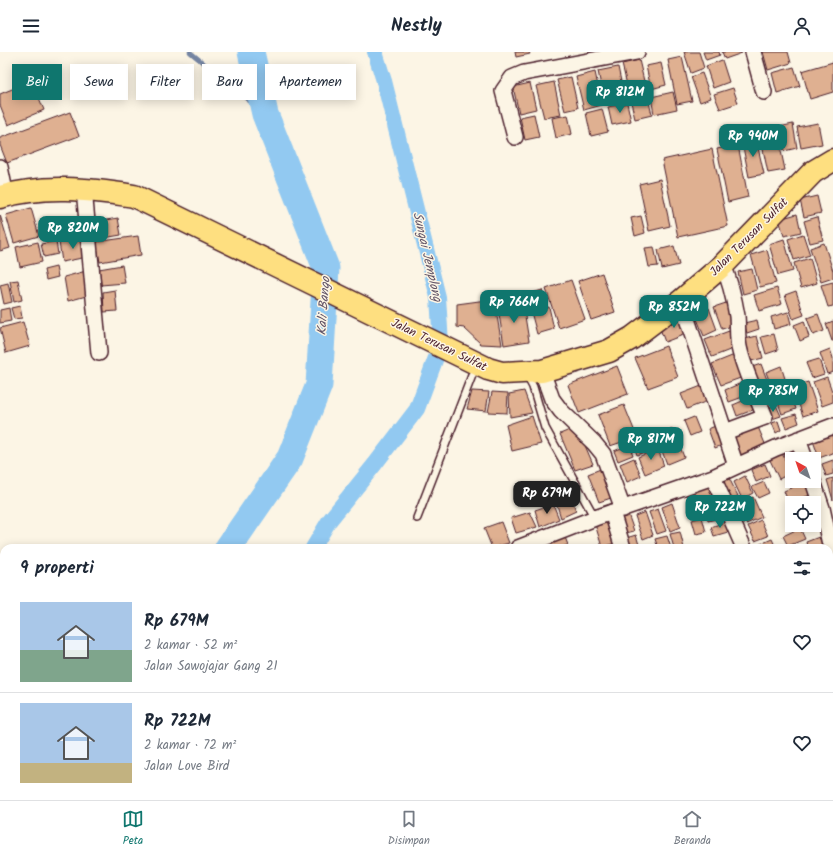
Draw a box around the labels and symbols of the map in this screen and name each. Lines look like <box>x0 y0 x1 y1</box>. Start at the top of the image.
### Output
pin: Rp 812M <box>583 80 657 114</box>
pin: Rp 940M <box>716 124 790 158</box>
street label: Jalan Terusan Sulfat <box>705 193 793 281</box>
water label: Sungai Jemplong <box>406 210 448 305</box>
pin: Rp 820M <box>36 216 110 250</box>
water label: Kali Bango <box>311 275 337 336</box>
pin: Rp 766M <box>477 290 551 324</box>
pin: Rp 852M <box>637 295 711 329</box>
street label: Jalan Terusan Sulfat <box>388 314 490 377</box>
pin: Rp 785M <box>736 379 810 413</box>
pin: Rp 817M <box>614 427 688 461</box>
north arrow <box>785 452 821 488</box>
pin: Rp 679M <box>510 481 584 515</box>
pin: Rp 722M <box>683 495 757 529</box>

